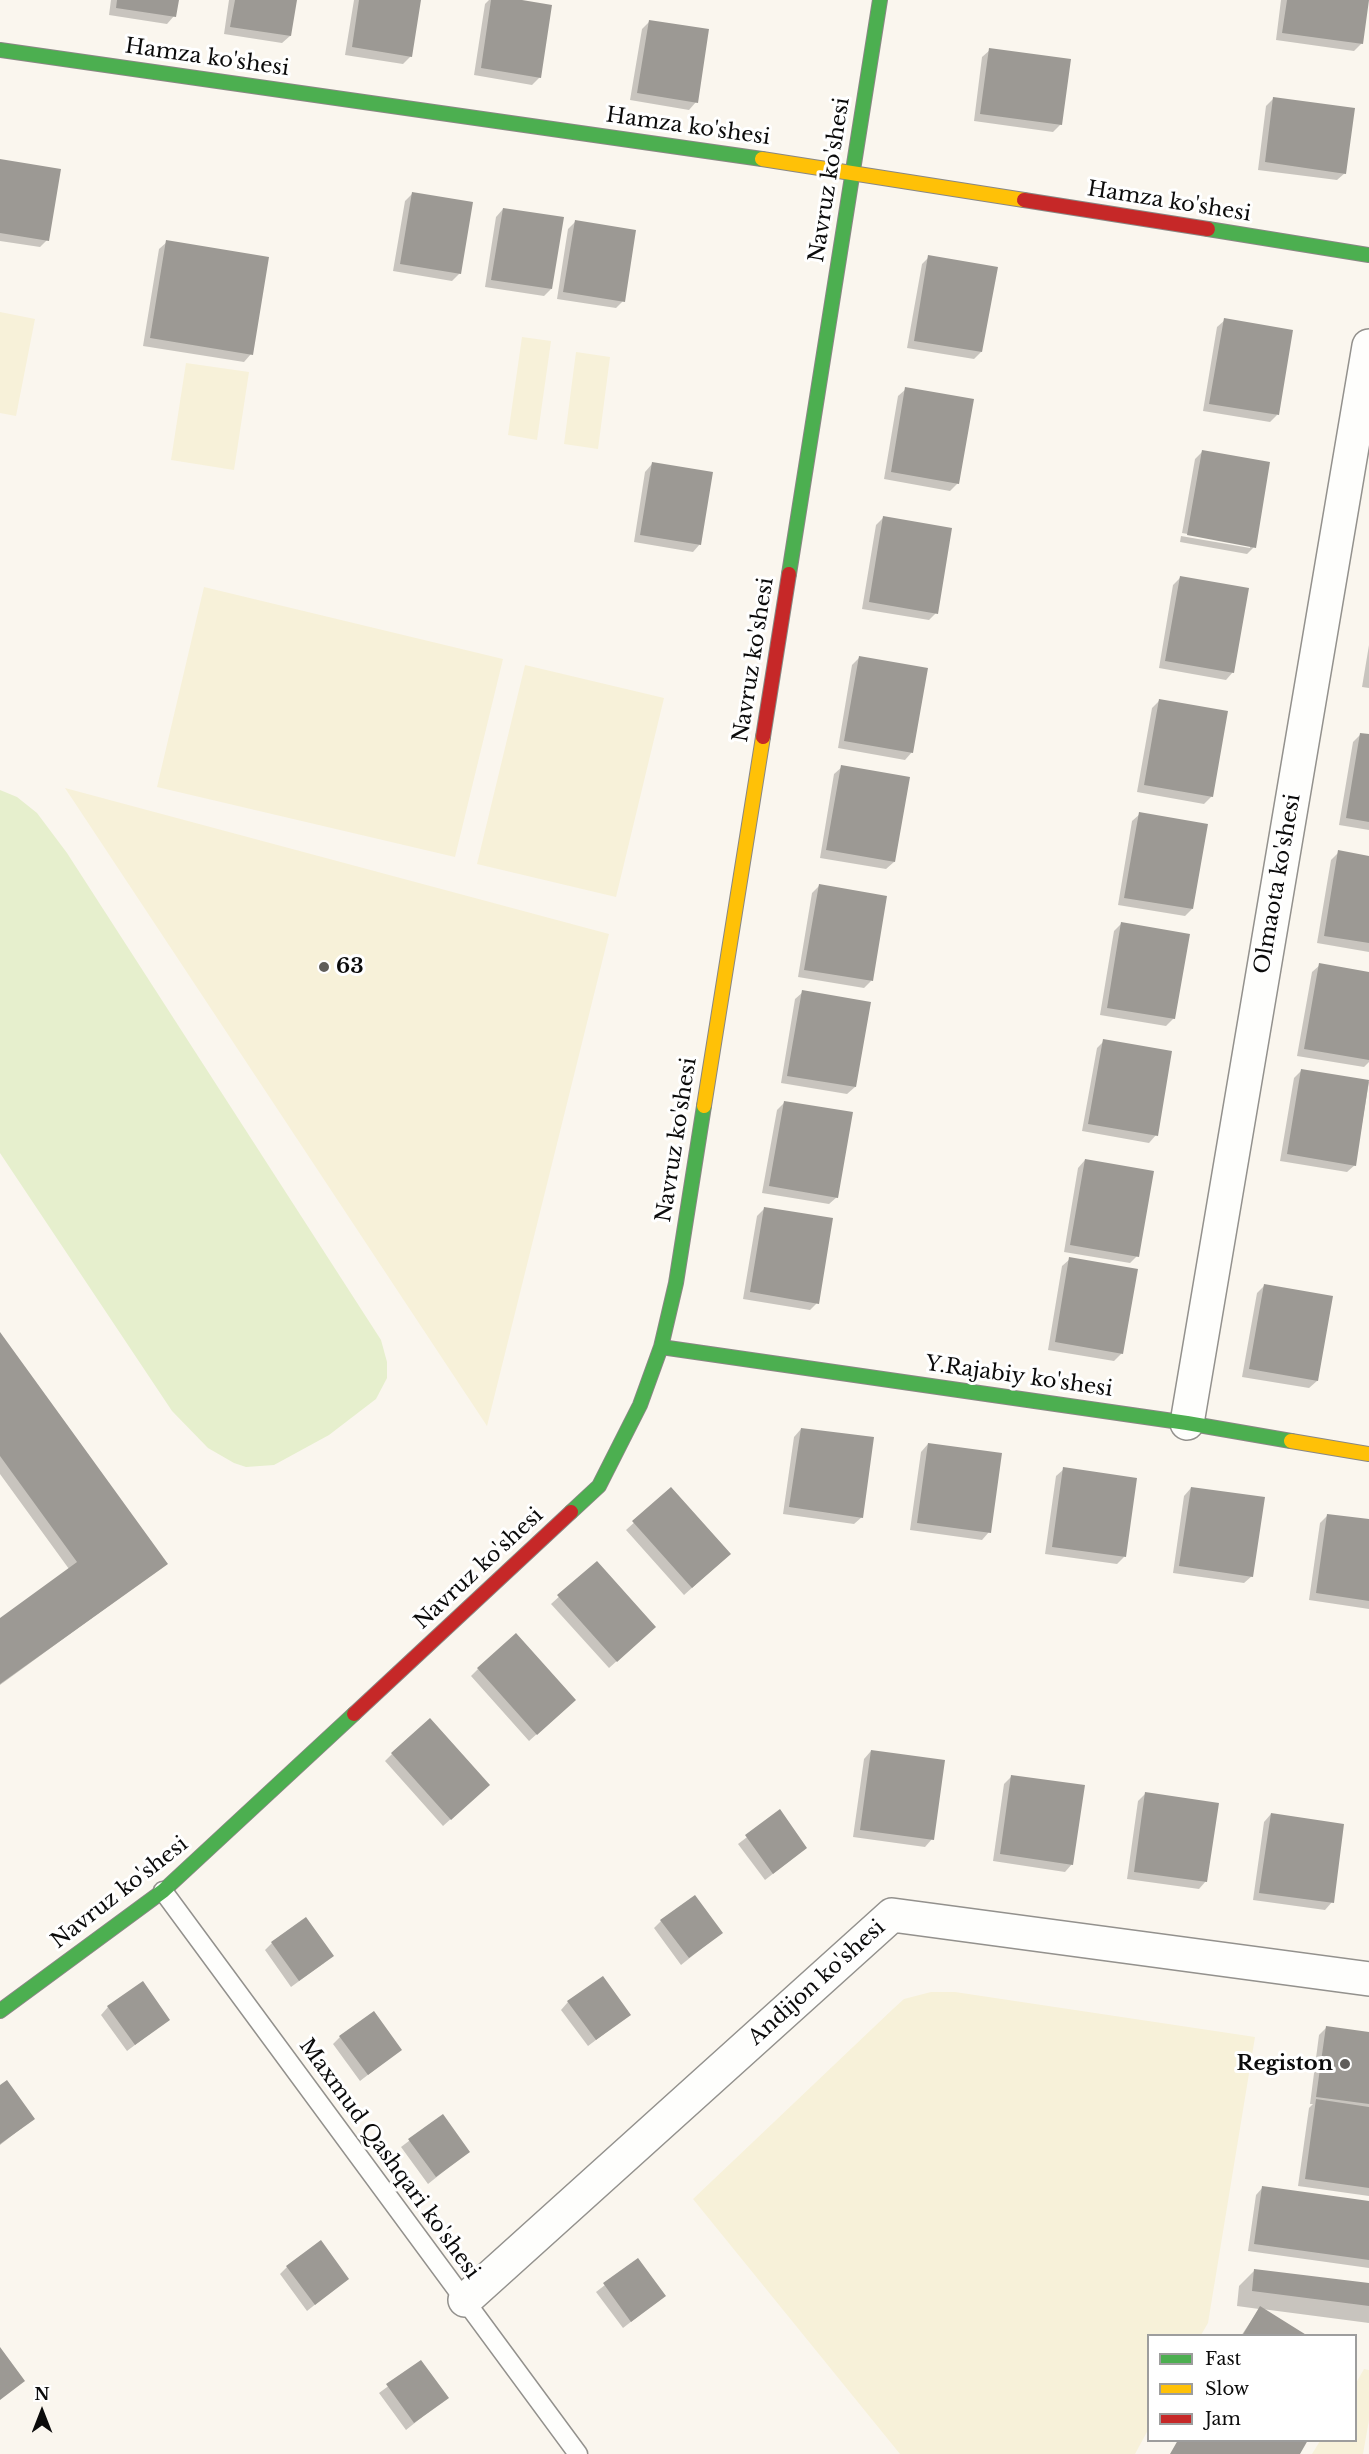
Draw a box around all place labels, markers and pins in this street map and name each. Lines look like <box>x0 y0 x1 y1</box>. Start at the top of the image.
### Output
place label: 63 <box>336 954 364 980</box>
marker: 63 <box>317 960 331 974</box>
place label: Registon <box>1236 2051 1333 2077</box>
marker: Registon <box>1338 2057 1352 2071</box>

